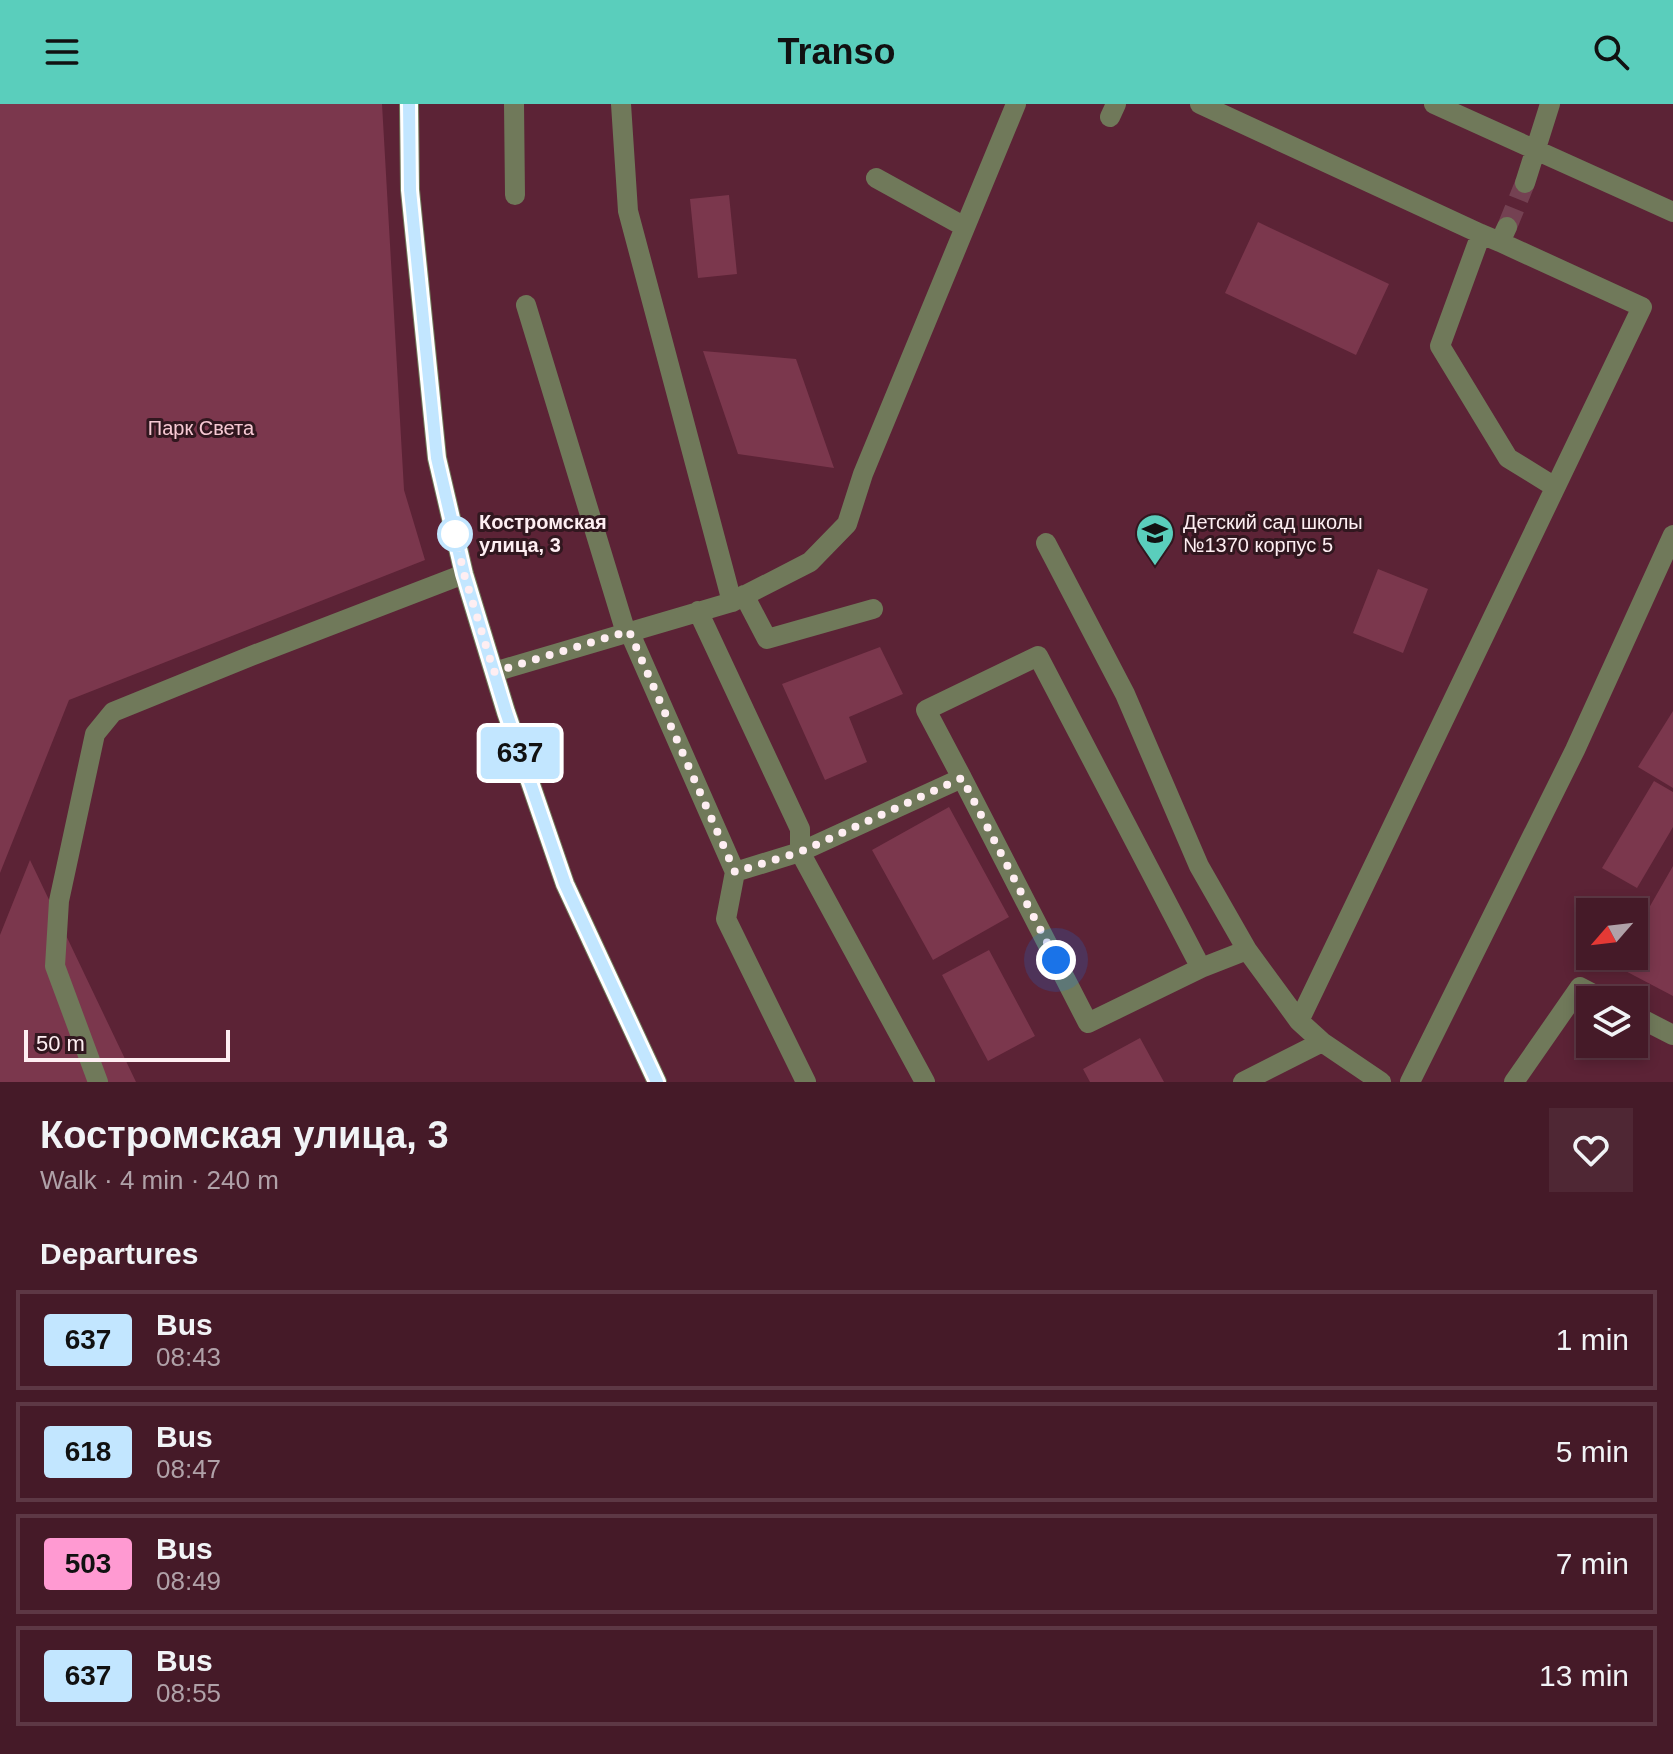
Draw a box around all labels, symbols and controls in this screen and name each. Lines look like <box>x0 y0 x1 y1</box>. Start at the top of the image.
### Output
icon: menu <box>40 30 84 74</box>
icon: search <box>1589 30 1633 74</box>
text: Transo <box>777 31 896 72</box>
park label: Парк Света <box>148 417 255 439</box>
place label: Костромская улица, 3 <box>479 511 607 556</box>
place label: Детский сад школы №1370 корпус 5 <box>1183 511 1363 556</box>
school or university icon: Детский сад школы №1370 корпус 5 <box>1134 512 1176 567</box>
marker: Костромская улица, 3 <box>438 517 472 551</box>
line badge: 637 <box>474 727 566 779</box>
text: 637 <box>497 737 543 768</box>
north arrow <box>1576 898 1648 970</box>
map controls <box>1576 898 1648 1058</box>
your location <box>1036 940 1076 980</box>
button: layers <box>1576 986 1648 1058</box>
scale bar <box>24 1026 230 1062</box>
text: 50 m <box>36 1031 85 1056</box>
button: heart <box>1549 1108 1633 1192</box>
text: Костромская улица, 3 <box>40 1114 449 1156</box>
text: Walk · 4 min · 240 m <box>40 1165 279 1195</box>
text: Departures <box>40 1237 198 1270</box>
text: Bus <box>156 1308 213 1341</box>
text: 1 min <box>1556 1323 1629 1356</box>
text: 637 <box>65 1324 111 1355</box>
text: 08:43 <box>156 1342 221 1372</box>
text: Bus <box>156 1420 213 1453</box>
text: 5 min <box>1556 1435 1629 1468</box>
text: 618 <box>65 1436 111 1467</box>
text: 08:47 <box>156 1454 221 1484</box>
text: Bus <box>156 1532 213 1565</box>
text: 7 min <box>1556 1547 1629 1580</box>
text: 503 <box>65 1548 111 1579</box>
text: 08:49 <box>156 1566 221 1596</box>
text: Bus <box>156 1644 213 1677</box>
text: 13 min <box>1539 1659 1629 1692</box>
text: 637 <box>65 1660 111 1691</box>
text: 08:55 <box>156 1678 221 1708</box>

